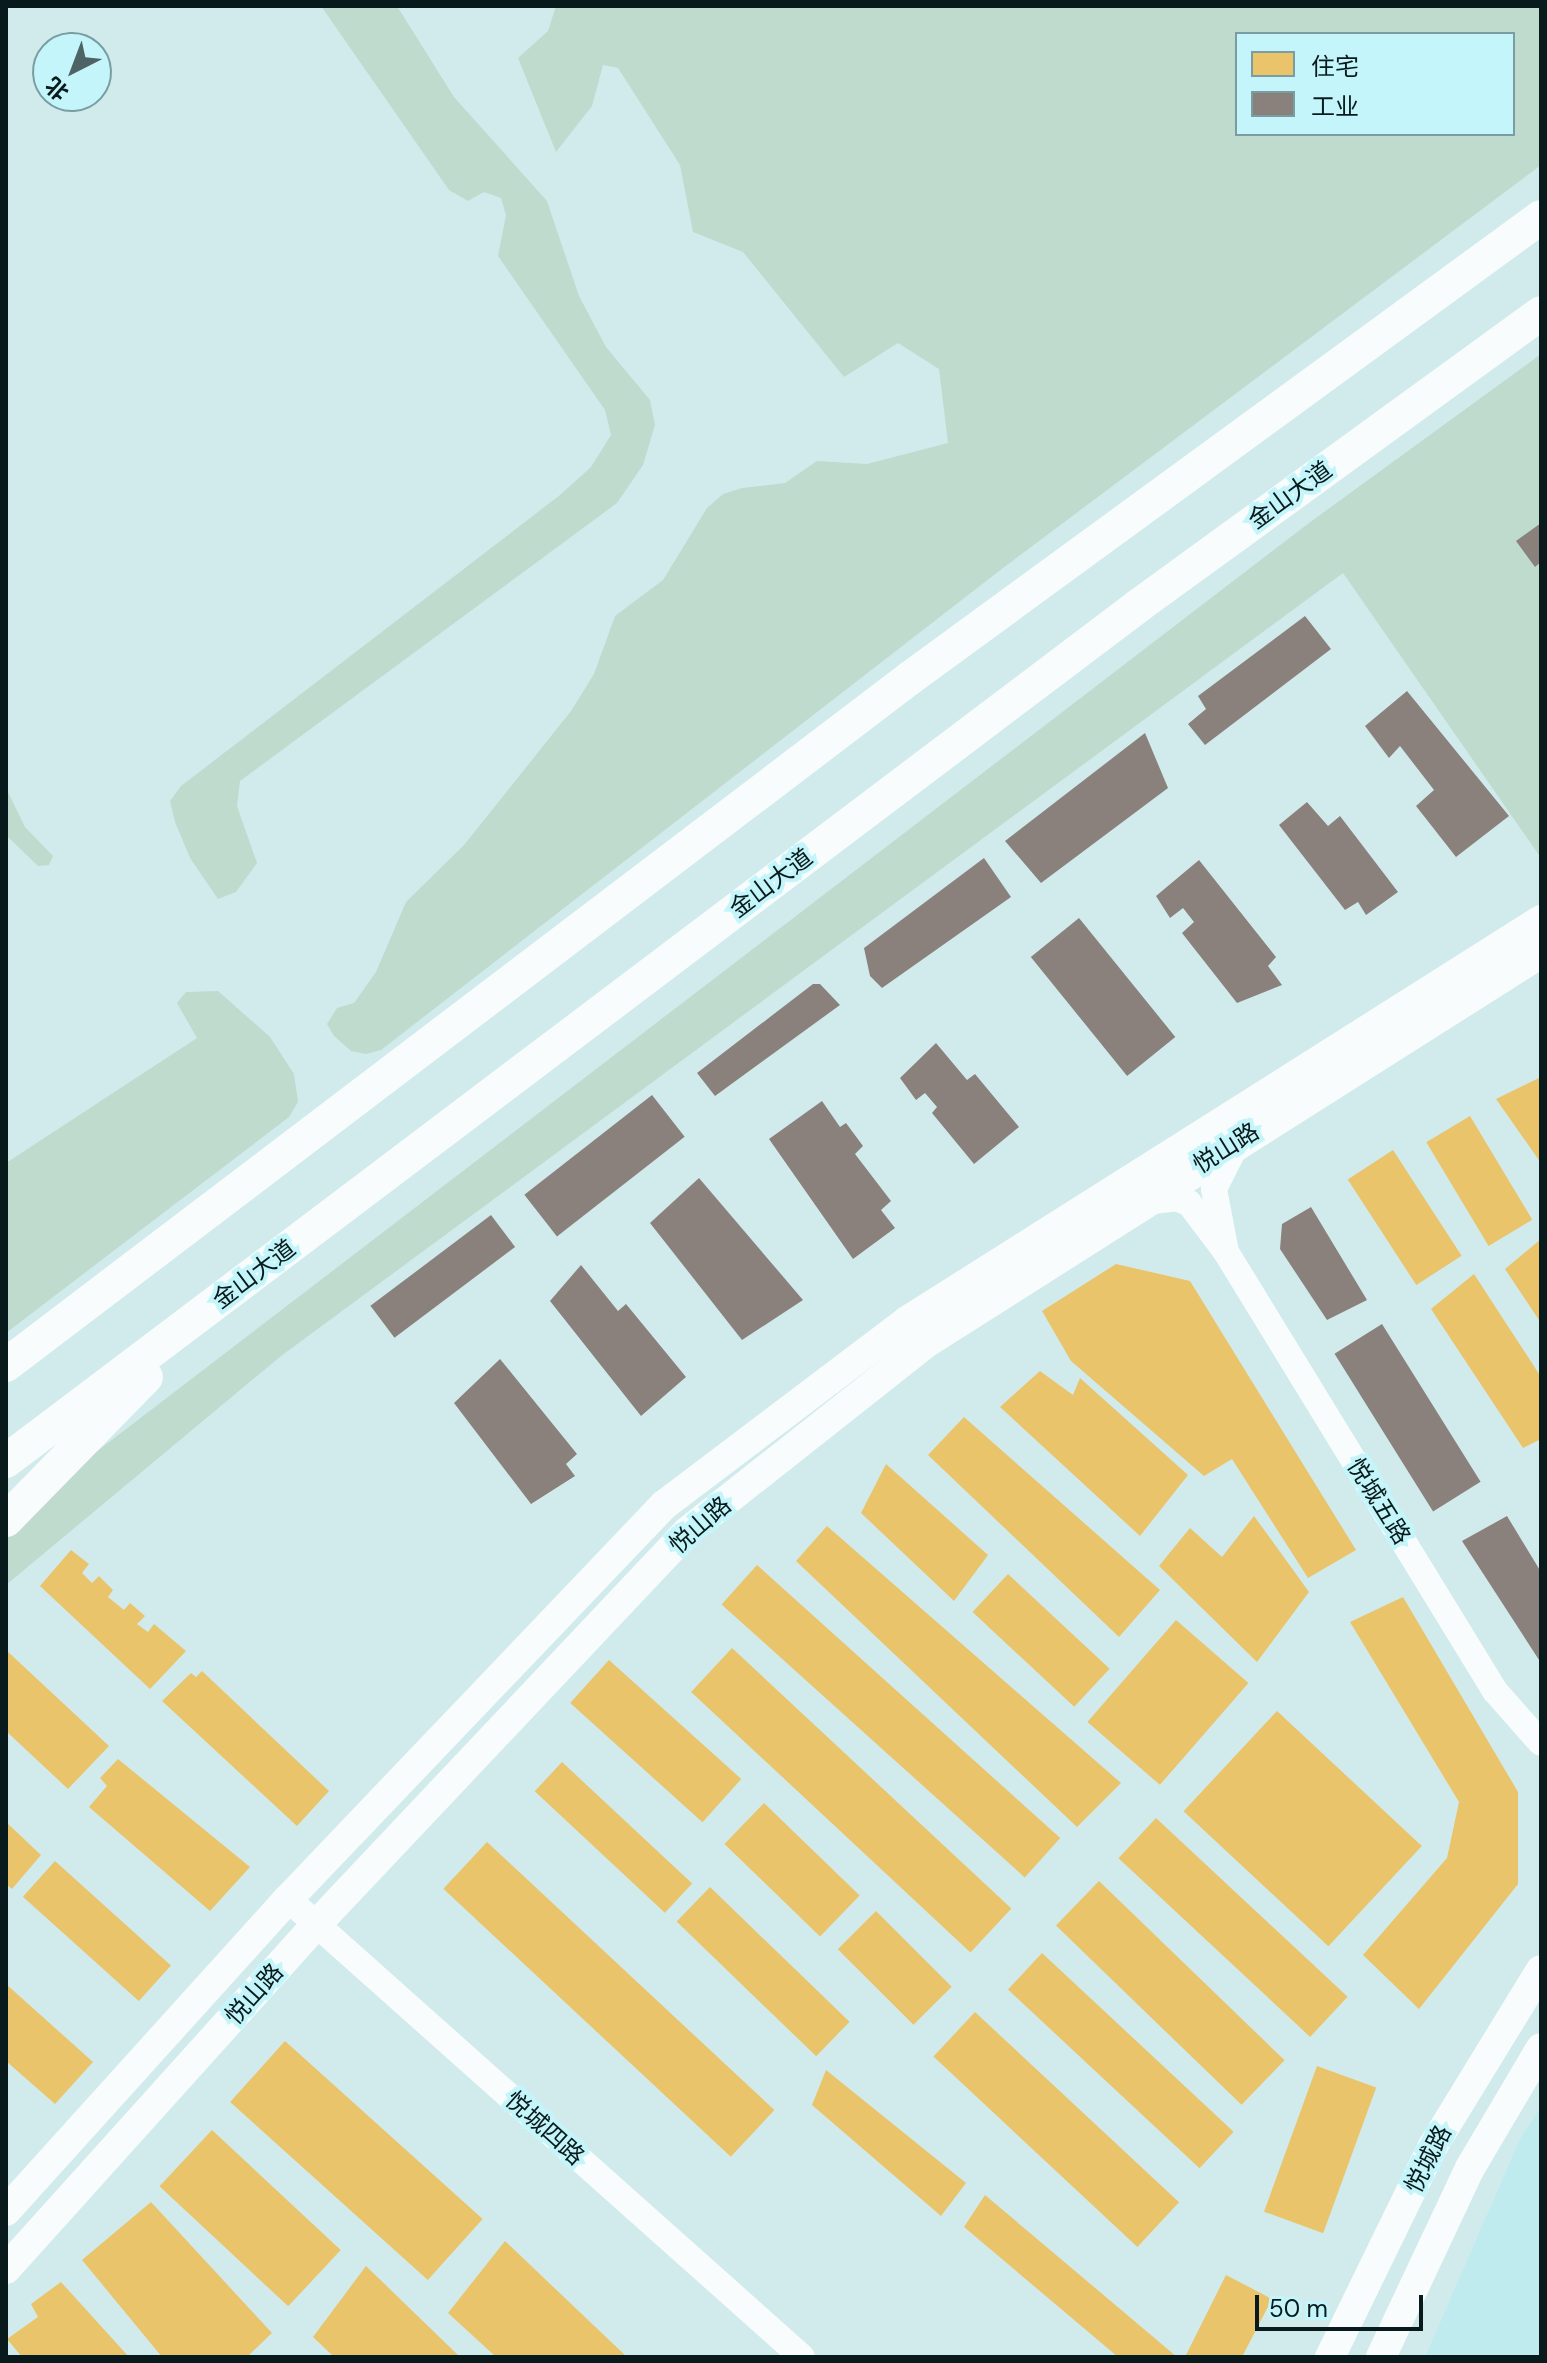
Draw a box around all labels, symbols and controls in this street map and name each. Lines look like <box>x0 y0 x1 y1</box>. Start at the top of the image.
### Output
north arrow <box>32 32 112 112</box>
legend <box>1235 32 1515 136</box>
text: 住宅 <box>1311 51 1359 82</box>
text: 北 <box>39 71 75 107</box>
text: 工业 <box>1311 91 1359 122</box>
street label: 金山大道 <box>1243 455 1337 535</box>
street label: 金山大道 <box>724 843 818 923</box>
street label: 悦山路 <box>1188 1117 1264 1179</box>
street label: 金山大道 <box>207 1234 301 1314</box>
street label: 悦城五路 <box>1341 1453 1417 1549</box>
street label: 悦山路 <box>663 1491 737 1559</box>
street label: 悦山路 <box>219 1958 289 2030</box>
street label: 悦城四路 <box>500 2085 590 2171</box>
street label: 悦城路 <box>1399 2120 1457 2198</box>
scale bar <box>1259 2279 1427 2329</box>
text: 50 m <box>1269 2293 1328 2324</box>

